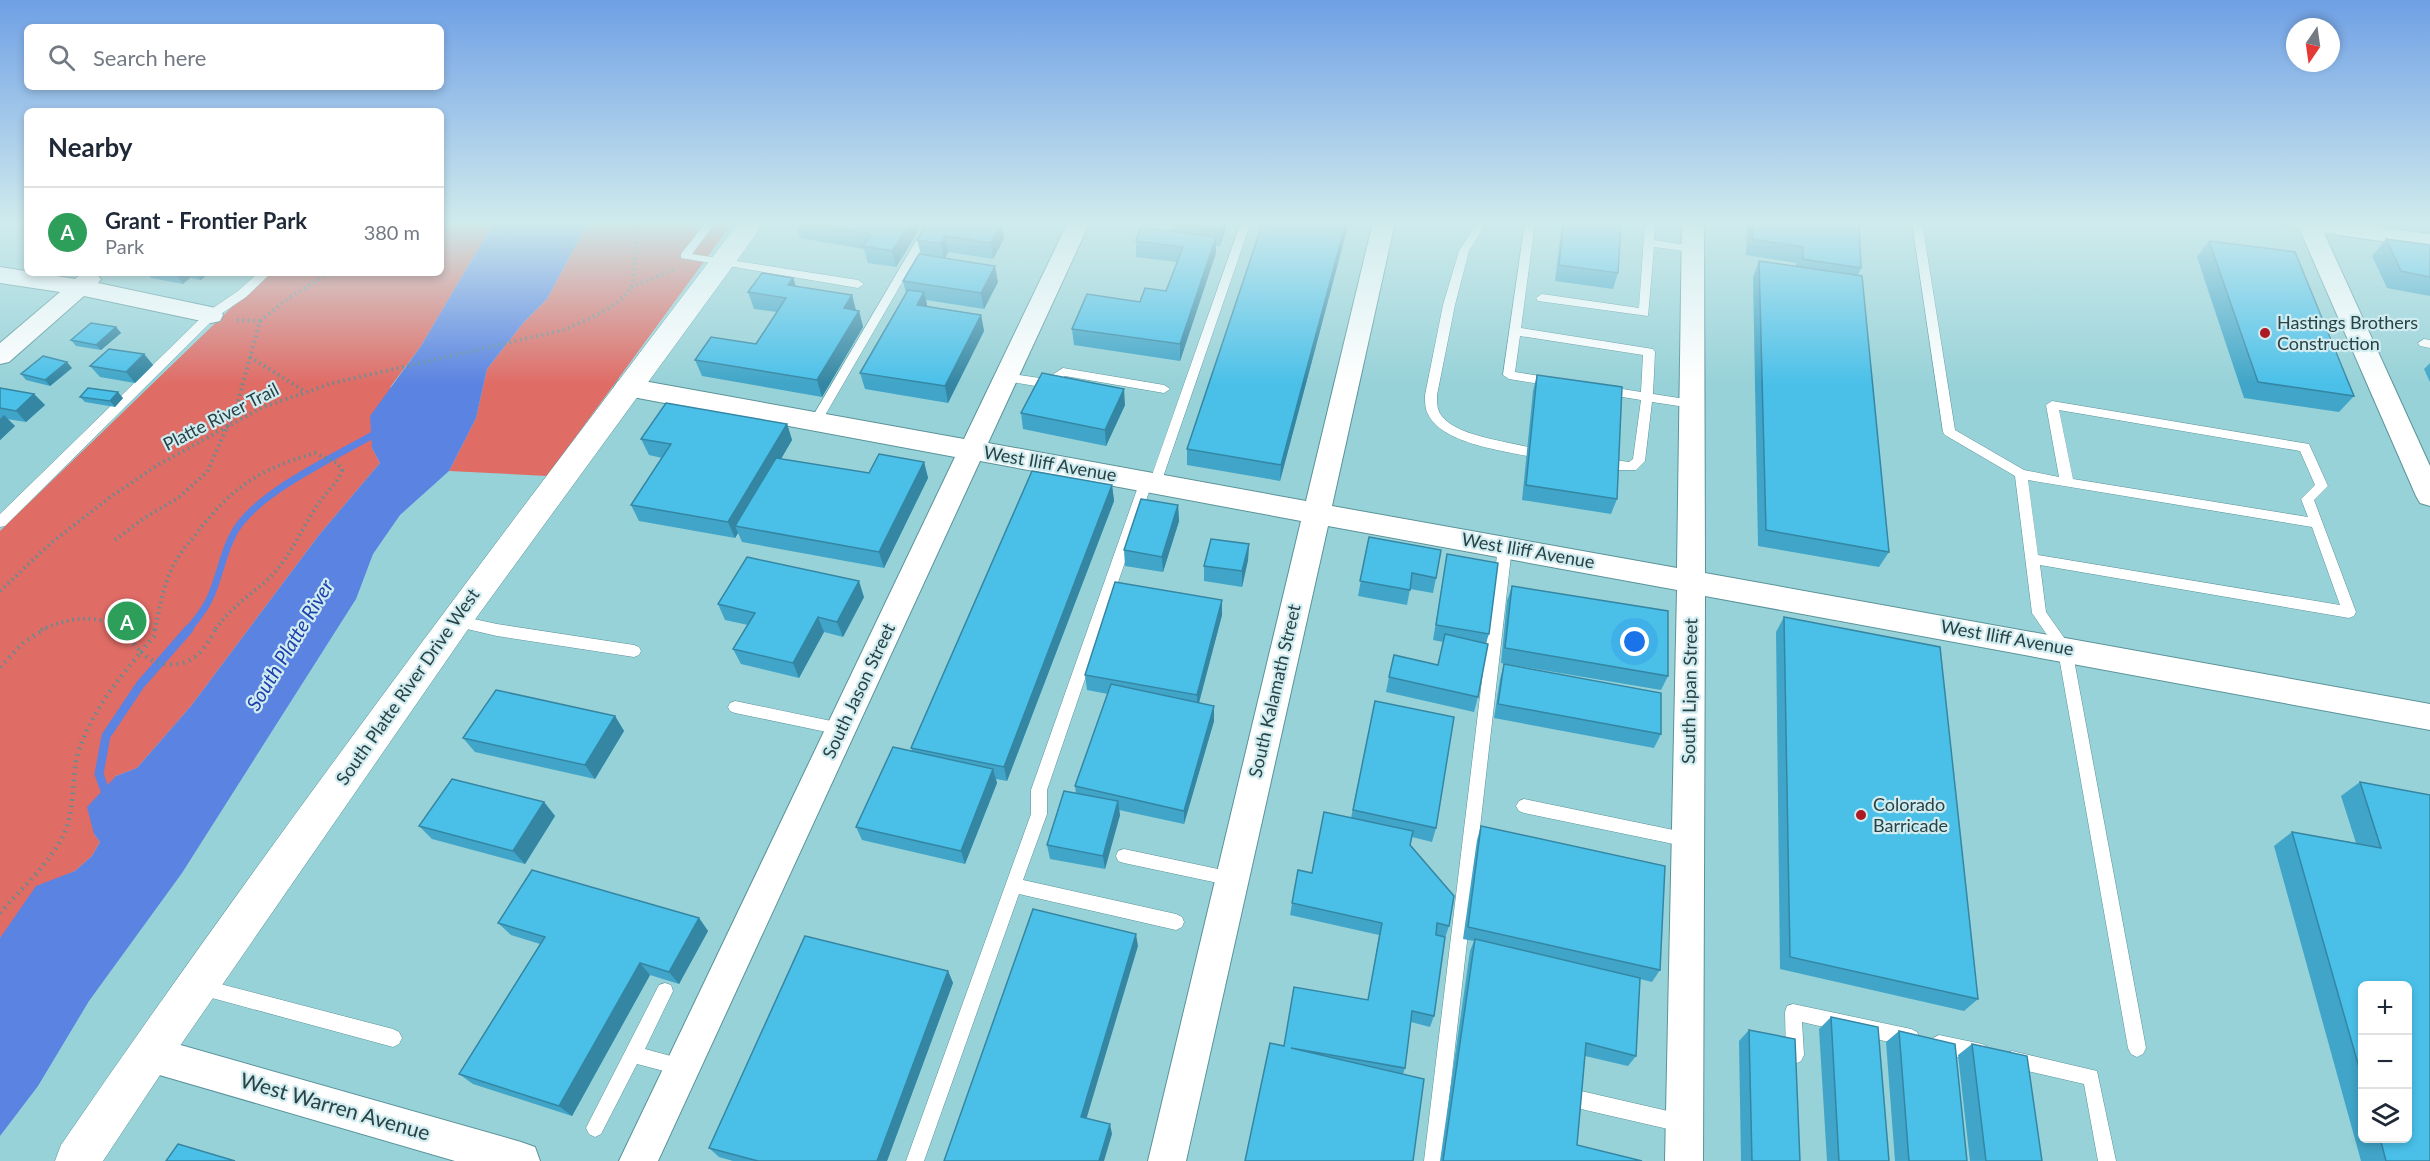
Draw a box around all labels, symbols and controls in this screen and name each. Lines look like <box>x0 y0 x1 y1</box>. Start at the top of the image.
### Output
north arrow <box>2286 18 2340 72</box>
search box <box>24 24 444 90</box>
icon: search <box>45 41 78 74</box>
text: Search here <box>93 44 206 71</box>
text: Nearby <box>48 131 133 163</box>
text: Grant - Frontier Park <box>105 207 307 234</box>
text: A <box>61 220 74 244</box>
text: 380 m <box>364 220 420 244</box>
text: Park <box>105 234 144 258</box>
place label: Hastings Brothers Construction <box>2277 311 2418 354</box>
marker: Hastings Brothers Construction <box>2258 326 2272 340</box>
street label: Platte River Trail <box>159 377 282 455</box>
street label: West Iliff Avenue <box>982 440 1118 486</box>
street label: West Iliff Avenue <box>1460 527 1596 573</box>
water label: South Platte River <box>241 574 338 714</box>
street label: South Platte River Drive West <box>331 584 484 789</box>
pin: A <box>108 598 146 644</box>
street label: South Kalamath Street <box>1243 601 1305 780</box>
street label: West Iliff Avenue <box>1939 614 2075 660</box>
street label: South Lipan Street <box>1677 617 1701 764</box>
street label: South Jason Street <box>817 619 899 762</box>
your location <box>1620 627 1649 656</box>
place label: Colorado Barricade <box>1873 793 1948 836</box>
marker: Colorado Barricade <box>1854 808 1868 822</box>
map controls <box>2358 981 2412 1143</box>
button: + <box>2358 981 2412 1035</box>
button: − <box>2358 1035 2412 1089</box>
street label: West Warren Avenue <box>238 1066 433 1145</box>
button: layers <box>2358 1089 2412 1143</box>

